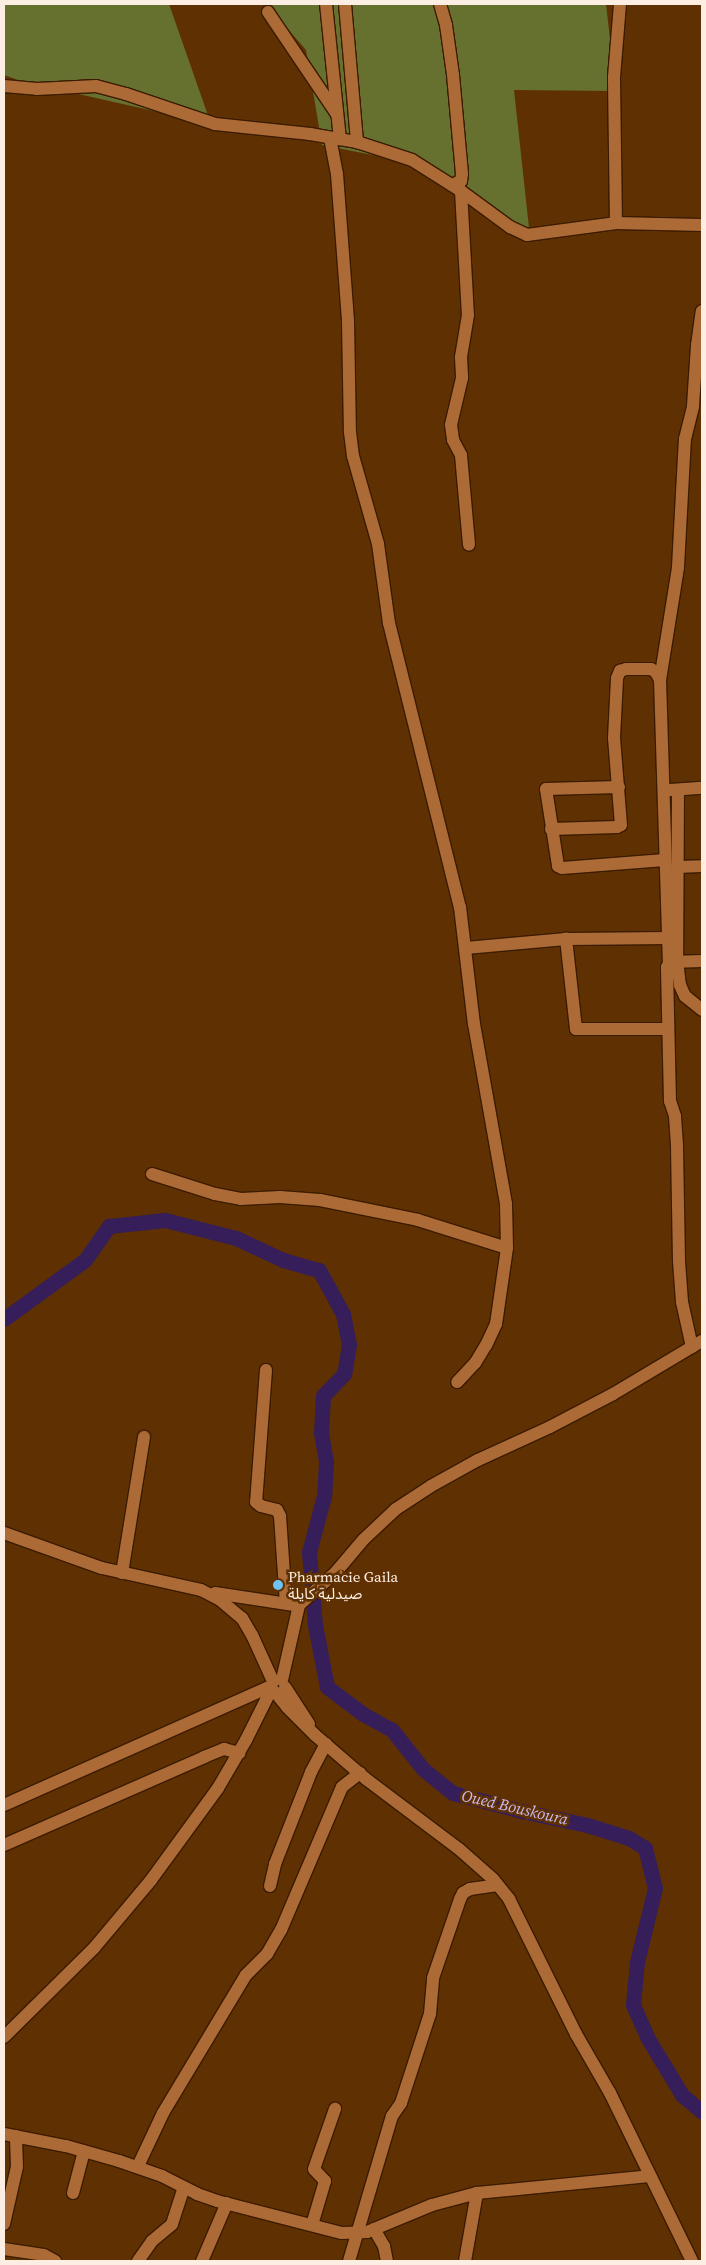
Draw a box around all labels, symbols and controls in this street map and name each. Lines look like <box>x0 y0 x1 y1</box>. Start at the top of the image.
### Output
place label: Pharmacie Gaila صيدلية كايلة <box>288 1567 398 1602</box>
marker: Pharmacie Gaila صيدلية كايلة <box>272 1579 284 1591</box>
water label: Oued Bouskoura <box>460 1785 570 1829</box>

